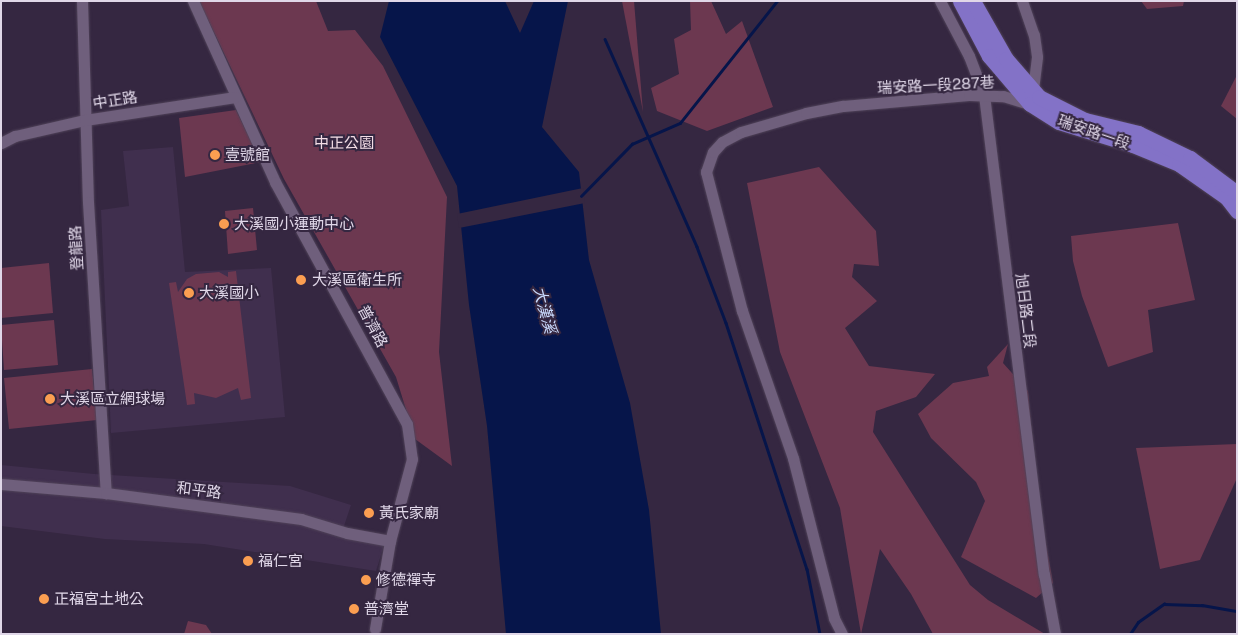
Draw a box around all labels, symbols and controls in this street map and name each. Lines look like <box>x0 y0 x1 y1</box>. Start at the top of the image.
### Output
street label: 瑞安路一段287巷 <box>877 73 995 97</box>
street label: 中正路 <box>91 88 139 112</box>
street label: 瑞安路一段 <box>1056 111 1132 153</box>
park label: 中正公園 <box>314 134 374 152</box>
place label: 壹號館 <box>225 146 270 164</box>
marker: 壹號館 <box>209 149 221 161</box>
place label: 大溪國小運動中心 <box>234 215 354 233</box>
marker: 大溪國小運動中心 <box>218 218 230 230</box>
street label: 登龍路 <box>66 225 86 271</box>
place label: 大溪區衛生所 <box>312 271 402 289</box>
marker: 大溪區衛生所 <box>294 273 308 287</box>
street label: 旭日路二段 <box>1012 273 1040 349</box>
place label: 大溪國小 <box>199 284 259 302</box>
water label: 大漢溪 <box>529 284 559 336</box>
marker: 大溪國小 <box>183 287 195 299</box>
street label: 普濟路 <box>354 302 392 350</box>
place label: 大溪區立網球場 <box>60 390 165 408</box>
marker: 大溪區立網球場 <box>44 393 56 405</box>
street label: 和平路 <box>176 478 222 502</box>
place label: 黃氏家廟 <box>379 504 439 522</box>
marker: 黃氏家廟 <box>363 507 375 519</box>
place label: 福仁宮 <box>258 552 303 570</box>
marker: 福仁宮 <box>242 555 254 567</box>
place label: 修德禪寺 <box>376 571 436 589</box>
marker: 修德禪寺 <box>360 574 372 586</box>
place label: 正福宮土地公 <box>54 590 144 608</box>
marker: 正福宮土地公 <box>38 593 50 605</box>
place label: 普濟堂 <box>364 600 409 618</box>
marker: 普濟堂 <box>348 603 360 615</box>

